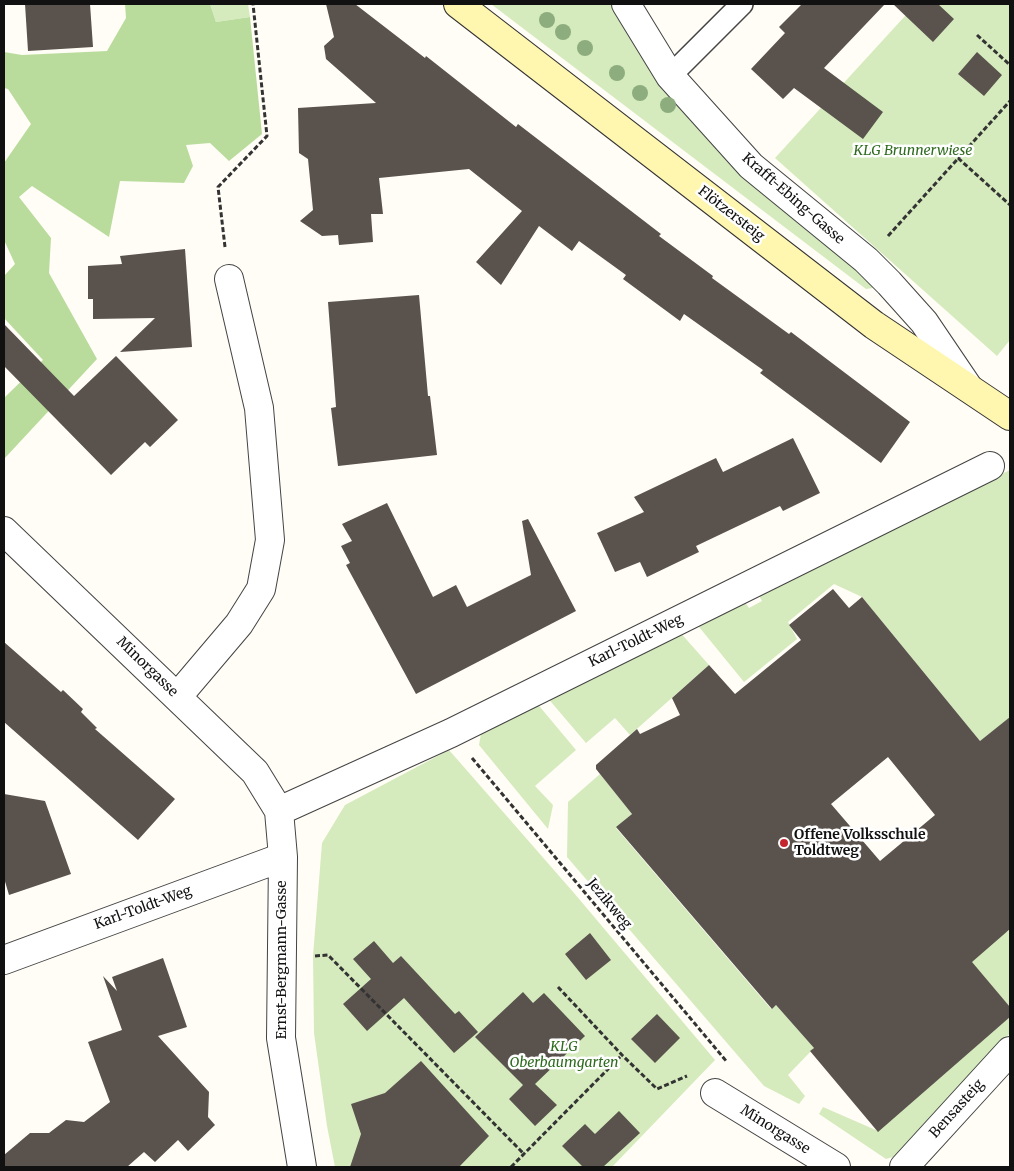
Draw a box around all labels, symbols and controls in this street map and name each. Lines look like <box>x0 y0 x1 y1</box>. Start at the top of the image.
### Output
park label: KLG Brunnerwiese <box>854 143 972 159</box>
street label: Krafft-Ebing-Gasse <box>738 150 848 248</box>
street label: Flötzersteig <box>694 183 768 245</box>
street label: Karl-Toldt-Weg <box>586 611 686 671</box>
street label: Minorgasse <box>113 634 181 700</box>
place label: Offene Volksschule Toldtweg <box>794 827 925 860</box>
marker: Offene Volksschule Toldtweg <box>778 837 790 849</box>
street label: Jezikweg <box>583 875 635 933</box>
street label: Ernst-Bergmann-Gasse <box>274 880 290 1040</box>
street label: Karl-Toldt-Weg <box>92 883 194 933</box>
park label: KLG Oberbaumgarten <box>510 1039 618 1072</box>
street label: Bensasteig <box>926 1076 988 1142</box>
street label: Minorgasse <box>737 1102 813 1158</box>

